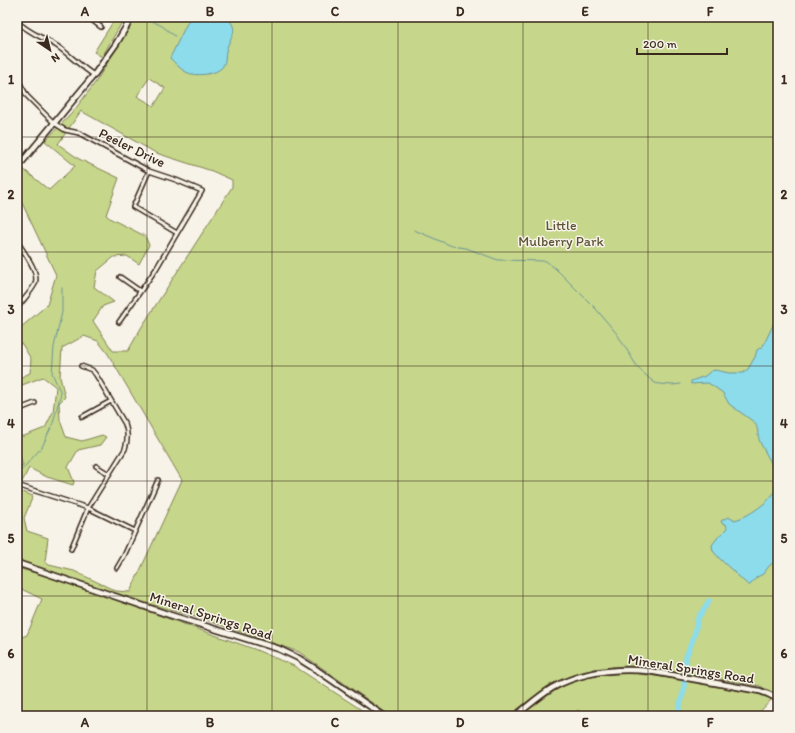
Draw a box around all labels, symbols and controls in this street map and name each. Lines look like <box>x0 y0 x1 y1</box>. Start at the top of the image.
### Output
text: A <box>80 4 90 19</box>
text: B <box>206 4 215 19</box>
text: C <box>331 4 340 19</box>
text: D <box>456 4 465 19</box>
text: E <box>581 4 589 19</box>
text: F <box>707 4 714 19</box>
north arrow <box>30 30 70 70</box>
scale bar <box>637 30 727 56</box>
text: 200 m <box>643 37 677 51</box>
text: N <box>49 50 62 65</box>
text: 1 <box>8 72 14 87</box>
text: 1 <box>781 72 787 87</box>
street label: Peeler Drive <box>96 125 168 171</box>
text: 2 <box>8 187 15 202</box>
text: 2 <box>781 187 788 202</box>
park label: Little Mulberry Park <box>518 217 605 250</box>
text: 3 <box>7 302 15 317</box>
text: 3 <box>780 302 788 317</box>
text: 4 <box>7 416 15 431</box>
text: 4 <box>780 416 788 431</box>
text: 5 <box>8 531 15 546</box>
text: 5 <box>781 531 788 546</box>
street label: Mineral Springs Road <box>148 588 275 644</box>
text: 6 <box>8 646 15 661</box>
text: 6 <box>781 646 788 661</box>
street label: Mineral Springs Road <box>627 651 756 687</box>
text: A <box>80 715 90 730</box>
text: B <box>206 715 215 730</box>
text: C <box>331 715 340 730</box>
text: D <box>456 715 465 730</box>
text: E <box>581 715 589 730</box>
text: F <box>707 715 714 730</box>

